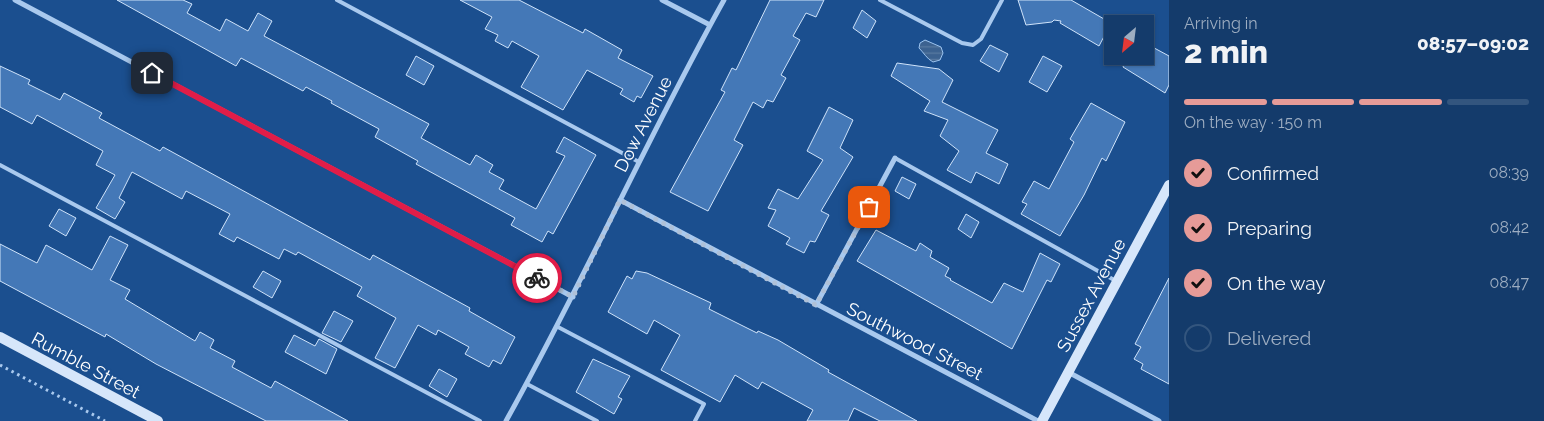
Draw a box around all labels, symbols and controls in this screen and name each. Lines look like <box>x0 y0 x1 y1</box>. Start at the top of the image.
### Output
text: Arriving in <box>1184 14 1258 33</box>
north arrow <box>1104 15 1154 65</box>
map controls <box>1104 15 1154 65</box>
text: 08:57–09:02 <box>1417 32 1529 54</box>
text: 2 min <box>1184 33 1268 70</box>
pin <box>131 52 173 94</box>
icon: home <box>138 59 166 87</box>
street label: Dow Avenue <box>610 72 676 175</box>
text: On the way · 150 m <box>1184 113 1322 132</box>
icon: check <box>1184 159 1212 187</box>
text: Confirmed <box>1227 162 1319 184</box>
text: 08:39 <box>1489 163 1529 182</box>
pin <box>848 186 890 228</box>
icon: bag <box>855 193 883 221</box>
icon: check <box>1184 214 1212 242</box>
text: Preparing <box>1227 217 1312 239</box>
text: 08:42 <box>1490 218 1529 237</box>
street label: Sussex Avenue <box>1052 234 1130 355</box>
courier <box>512 253 562 303</box>
icon: bike <box>523 264 551 292</box>
icon: check <box>1184 269 1212 297</box>
text: On the way <box>1227 272 1326 294</box>
text: 08:47 <box>1489 273 1529 292</box>
street label: Southwood Street <box>843 298 987 384</box>
text: Delivered <box>1227 327 1311 349</box>
street label: Rumble Street <box>28 328 144 402</box>

